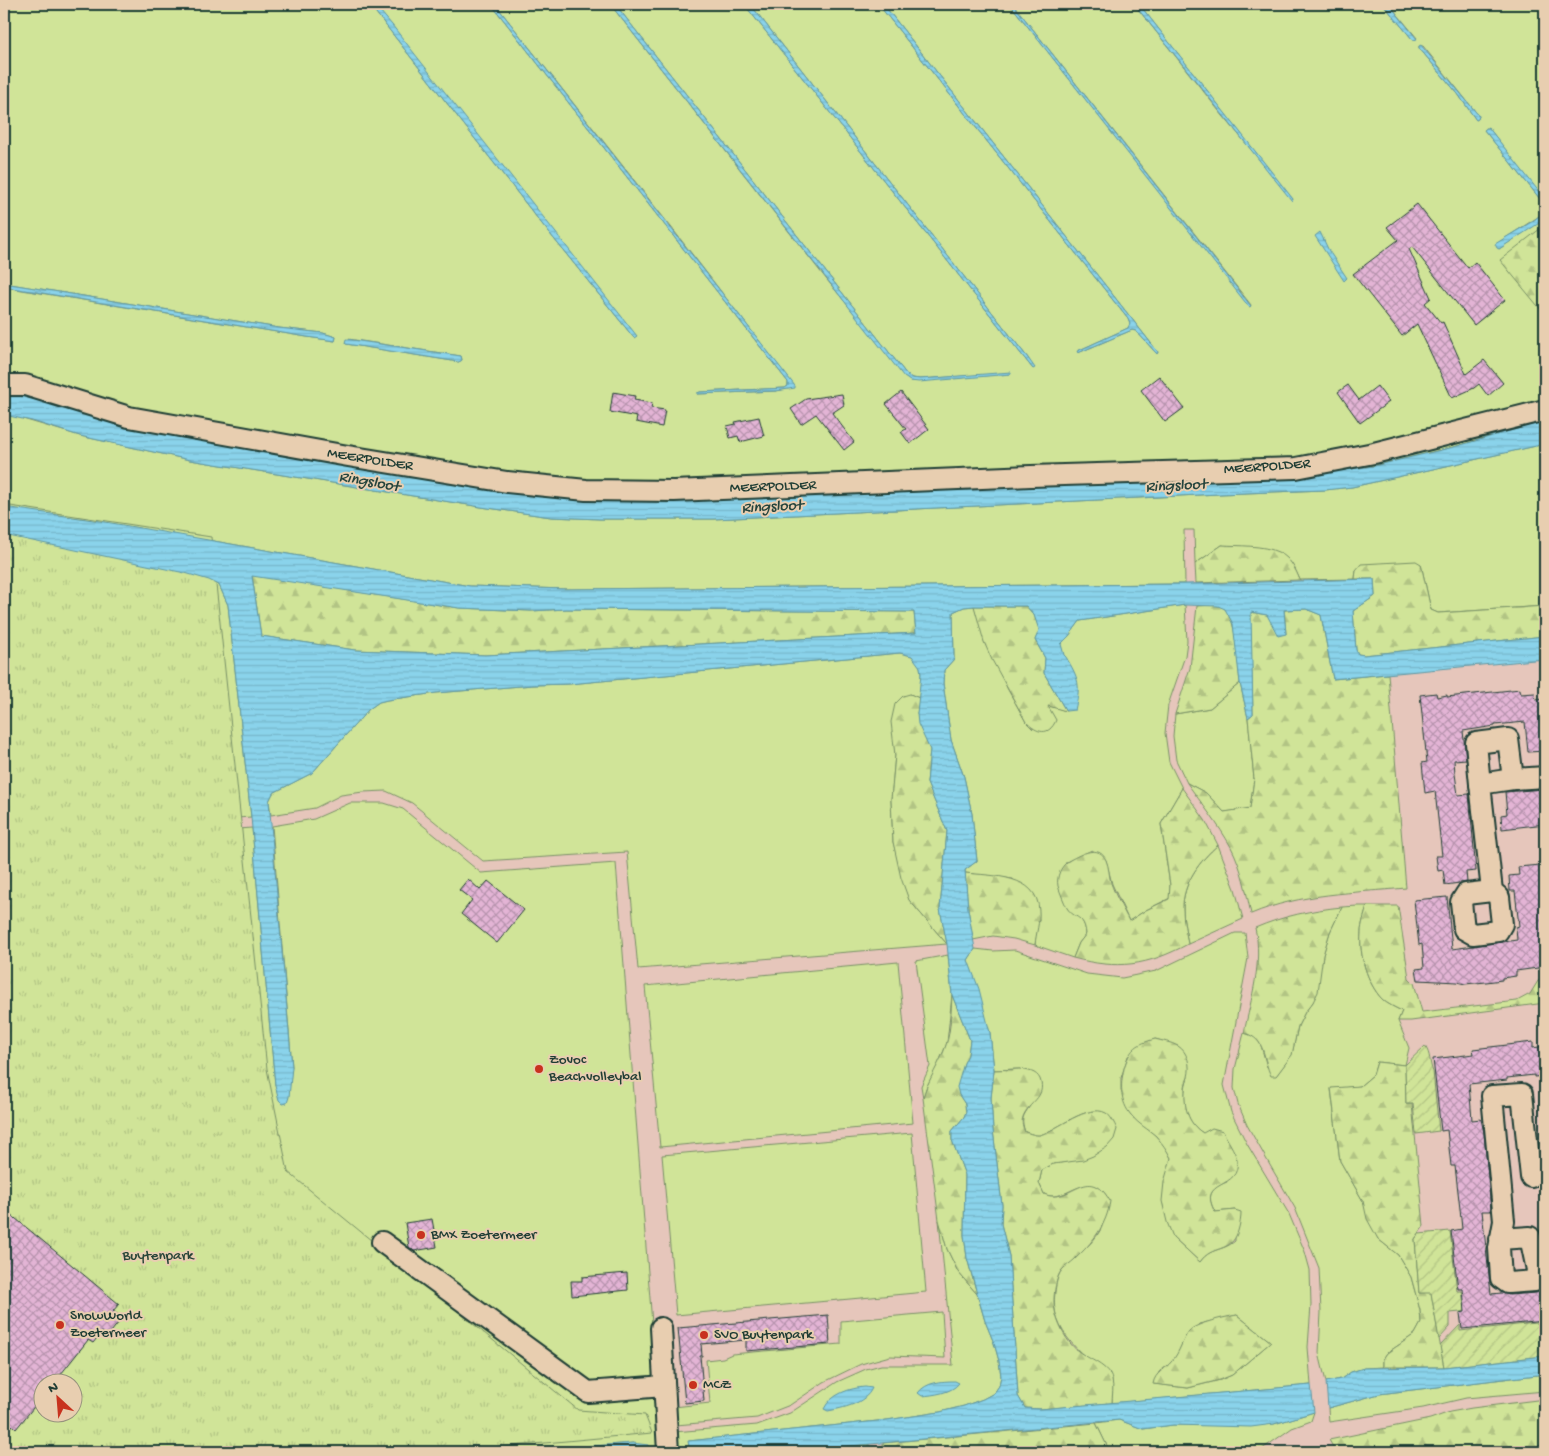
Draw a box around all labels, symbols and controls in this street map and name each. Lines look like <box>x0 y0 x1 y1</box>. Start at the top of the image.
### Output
street label: MEERPOLDER <box>326 444 415 476</box>
street label: MEERPOLDER <box>1223 455 1312 479</box>
water label: Ringsloot <box>337 468 403 498</box>
street label: MEERPOLDER <box>729 476 818 498</box>
water label: Ringsloot <box>1145 476 1209 498</box>
water label: Ringsloot <box>741 497 805 519</box>
place label: Zovoc Beachvolleybal <box>548 1051 642 1086</box>
marker: Zovoc Beachvolleybal <box>533 1063 545 1075</box>
place label: BMX Zoetermeer <box>430 1226 538 1244</box>
marker: BMX Zoetermeer <box>415 1229 427 1241</box>
park label: Buytenpark <box>122 1247 195 1265</box>
place label: SnowWorld Zoetermeer <box>70 1307 148 1342</box>
marker: SnowWorld Zoetermeer <box>54 1319 66 1331</box>
place label: SVO Buytenpark <box>714 1326 814 1344</box>
marker: SVO Buytenpark <box>698 1329 710 1341</box>
north arrow <box>32 1374 82 1424</box>
place label: MCZ <box>703 1376 732 1394</box>
text: N <box>46 1379 61 1398</box>
marker: MCZ <box>687 1379 699 1391</box>

